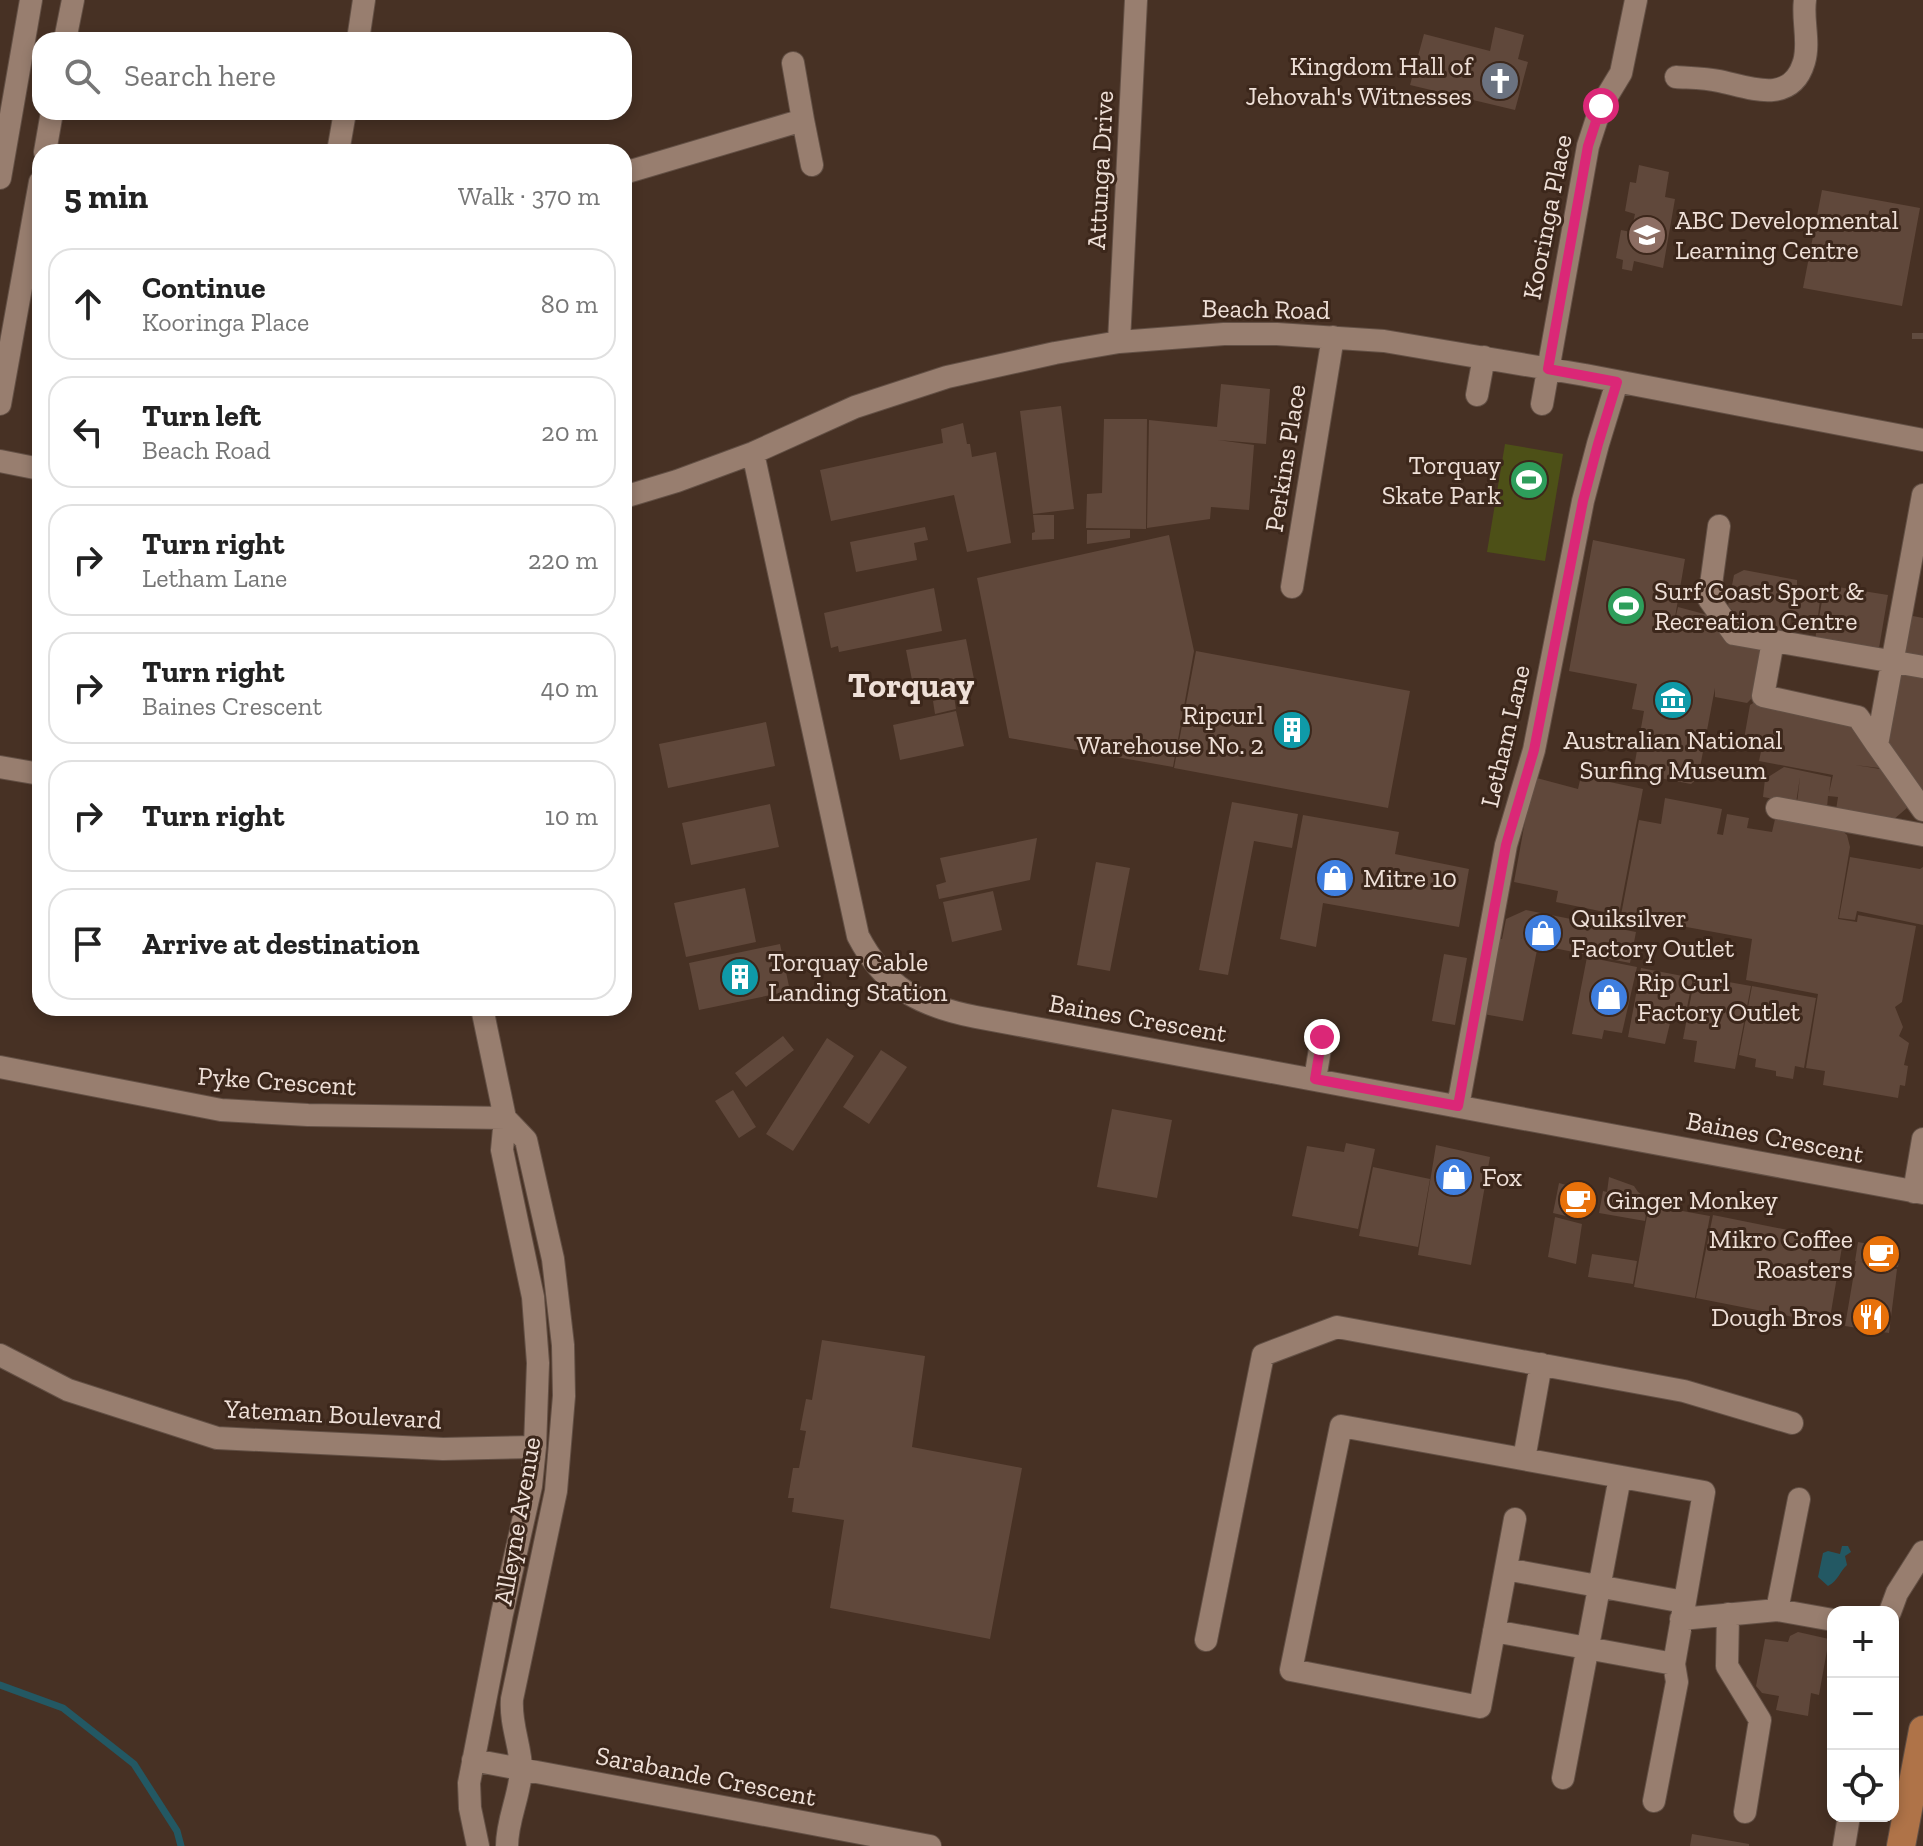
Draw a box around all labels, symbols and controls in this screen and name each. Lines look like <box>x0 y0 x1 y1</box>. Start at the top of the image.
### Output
search box <box>32 32 632 120</box>
place label: Kingdom Hall of Jehovah's Witnesses <box>1245 50 1474 112</box>
icon: search <box>60 54 104 98</box>
text: Search here <box>124 58 276 94</box>
church icon: Kingdom Hall of Jehovah's Witnesses <box>1479 60 1521 102</box>
route start <box>1583 88 1619 124</box>
street label: Attunga Drive <box>1080 90 1120 250</box>
street label: Kooringa Place <box>1515 132 1579 302</box>
text: 5 min <box>64 176 148 217</box>
text: Walk · 370 m <box>458 180 600 212</box>
place label: ABC Developmental Learning Centre <box>1675 204 1899 266</box>
school or university icon: ABC Developmental Learning Centre <box>1626 214 1668 256</box>
text: Continue <box>142 270 266 306</box>
icon: ahead <box>66 282 110 326</box>
text: 80 m <box>541 288 598 320</box>
street label: Beach Road <box>1201 292 1331 326</box>
text: Kooringa Place <box>142 306 309 338</box>
street label: Perkins Place <box>1258 382 1312 534</box>
text: Turn left <box>142 398 261 434</box>
icon: left <box>66 410 110 454</box>
text: 20 m <box>541 416 598 448</box>
text: Beach Road <box>142 434 271 466</box>
place label: Torquay Skate Park <box>1382 449 1502 511</box>
sports icon: Torquay Skate Park <box>1508 459 1550 501</box>
text: Turn right <box>142 526 284 562</box>
icon: right <box>66 538 110 582</box>
text: 220 m <box>528 544 598 576</box>
text: Letham Lane <box>142 562 287 594</box>
place label: Surf Coast Sport & Recreation Centre <box>1654 575 1864 637</box>
sports icon: Surf Coast Sport & Recreation Centre <box>1605 585 1647 627</box>
text: Turn right <box>142 654 284 690</box>
street label: Letham Lane <box>1473 662 1537 810</box>
district label: Torquay <box>848 665 974 706</box>
icon: right <box>66 666 110 710</box>
text: 40 m <box>541 672 598 704</box>
museum icon: Australian National Surfing Museum <box>1652 679 1694 721</box>
text: Baines Crescent <box>142 690 322 722</box>
place label: Ripcurl Warehouse No. 2 <box>1077 699 1264 761</box>
building icon: Ripcurl Warehouse No. 2 <box>1271 709 1313 751</box>
place label: Australian National Surfing Museum <box>1564 724 1782 786</box>
icon: right <box>66 794 110 838</box>
text: Turn right <box>142 798 284 834</box>
text: 10 m <box>545 800 598 832</box>
shop icon: Mitre 10 <box>1314 857 1356 899</box>
place label: Mitre 10 <box>1363 862 1457 894</box>
place label: Quiksilver Factory Outlet <box>1571 902 1735 964</box>
shop icon: Quiksilver Factory Outlet <box>1522 912 1564 954</box>
icon: arrive <box>66 922 110 966</box>
text: Arrive at destination <box>142 926 419 962</box>
place label: Torquay Cable Landing Station <box>768 946 948 1008</box>
building icon: Torquay Cable Landing Station <box>719 956 761 998</box>
place label: Rip Curl Factory Outlet <box>1637 966 1801 1028</box>
shop icon: Rip Curl Factory Outlet <box>1588 976 1630 1018</box>
street label: Baines Crescent <box>1047 987 1230 1049</box>
route end <box>1304 1019 1340 1055</box>
street label: Pyke Crescent <box>196 1059 358 1103</box>
street label: Baines Crescent <box>1684 1104 1867 1170</box>
shop icon: Fox <box>1433 1156 1475 1198</box>
place label: Fox <box>1482 1161 1522 1193</box>
cafe icon: Ginger Monkey <box>1557 1179 1599 1221</box>
place label: Ginger Monkey <box>1606 1184 1778 1216</box>
place label: Mikro Coffee Roasters <box>1709 1223 1853 1285</box>
cafe icon: Mikro Coffee Roasters <box>1860 1233 1902 1275</box>
restaurant icon: Dough Bros <box>1850 1296 1892 1338</box>
place label: Dough Bros <box>1711 1301 1843 1333</box>
street label: Yateman Boulevard <box>223 1392 443 1436</box>
street label: Alleyne Avenue <box>486 1434 548 1608</box>
map controls <box>1827 1606 1899 1822</box>
button: + <box>1827 1606 1899 1678</box>
button: − <box>1827 1678 1899 1750</box>
street label: Sarabande Crescent <box>593 1739 819 1813</box>
button: locate <box>1827 1750 1899 1822</box>

